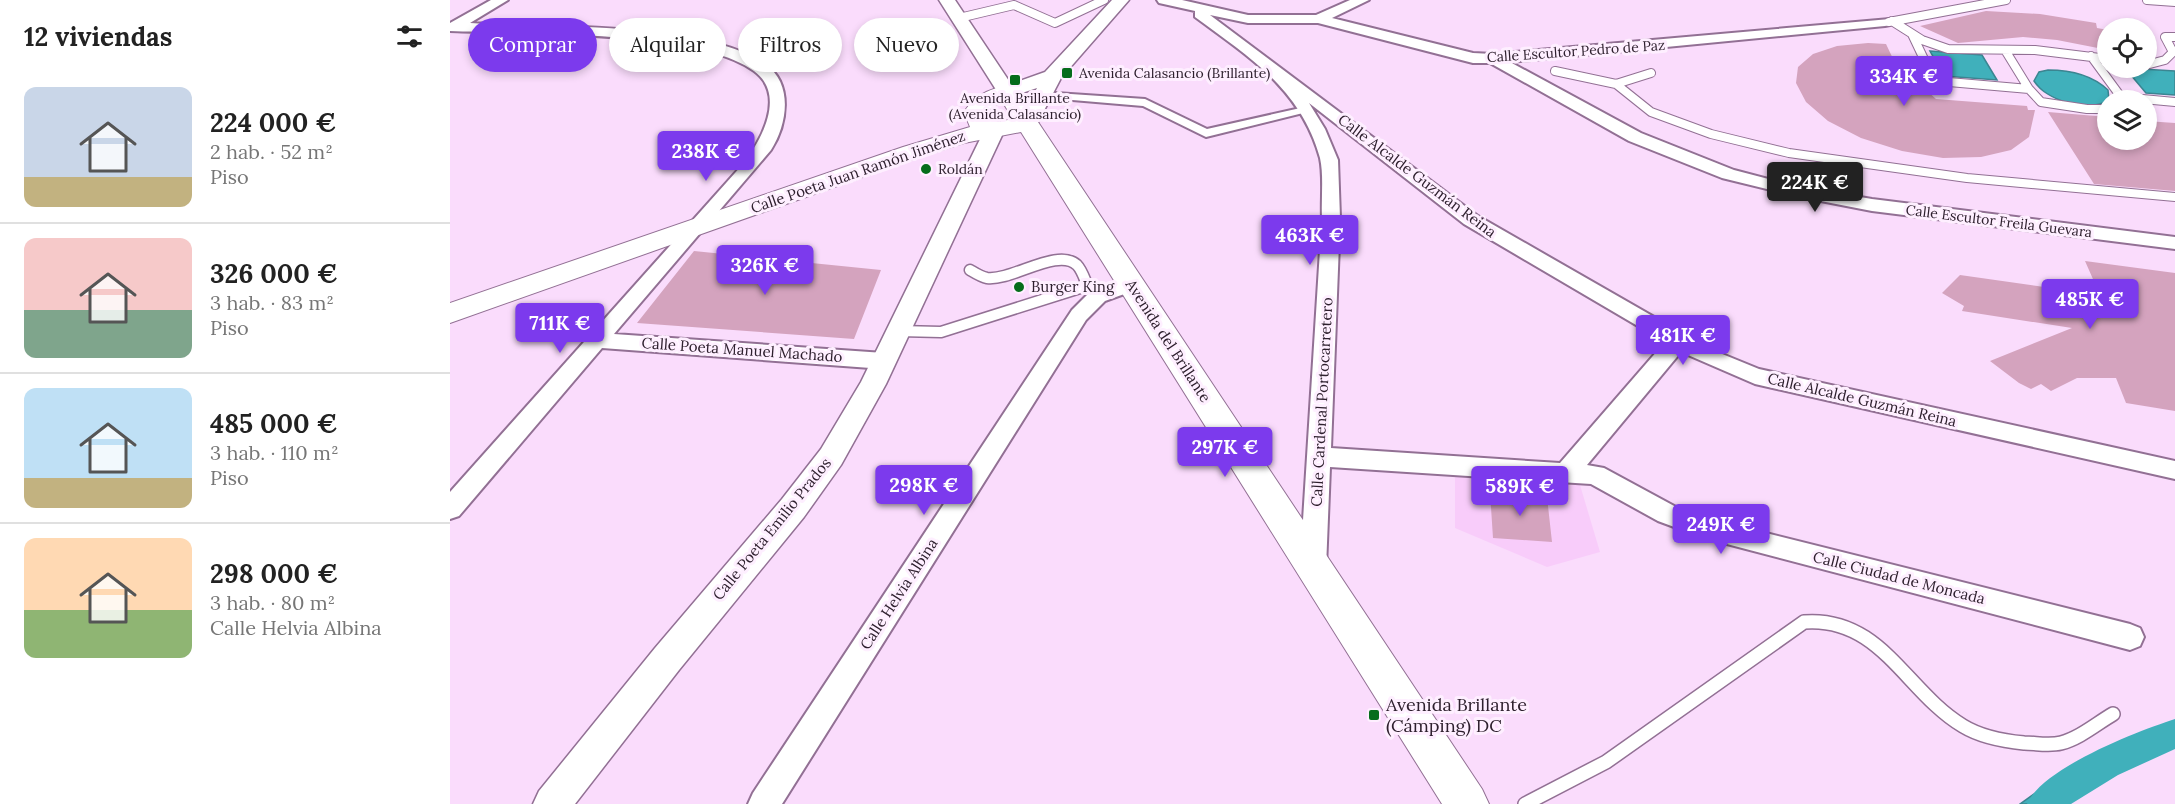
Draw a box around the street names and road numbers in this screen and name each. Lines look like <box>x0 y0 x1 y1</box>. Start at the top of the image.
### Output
street label: Calle Escultor Pedro de Paz <box>1486 36 1666 66</box>
street label: Calle Alcalde Guzmán Reina <box>1334 110 1500 242</box>
street label: Calle Poeta Juan Ramón Jiménez <box>748 126 968 217</box>
street label: Calle Escultor Freila Guevara <box>1905 201 2093 241</box>
street label: Avenida del Brillante <box>1121 275 1215 406</box>
street label: Calle Cardenal Portocarretero <box>1307 297 1336 507</box>
street label: Calle Poeta Manuel Machado <box>641 333 843 366</box>
street label: Calle Alcalde Guzmán Reina <box>1766 369 1959 431</box>
street label: Calle Poeta Emilio Prados <box>708 454 835 604</box>
street label: Calle Helvia Albina <box>856 534 942 653</box>
street label: Calle Ciudad de Moncada <box>1811 547 1987 608</box>

